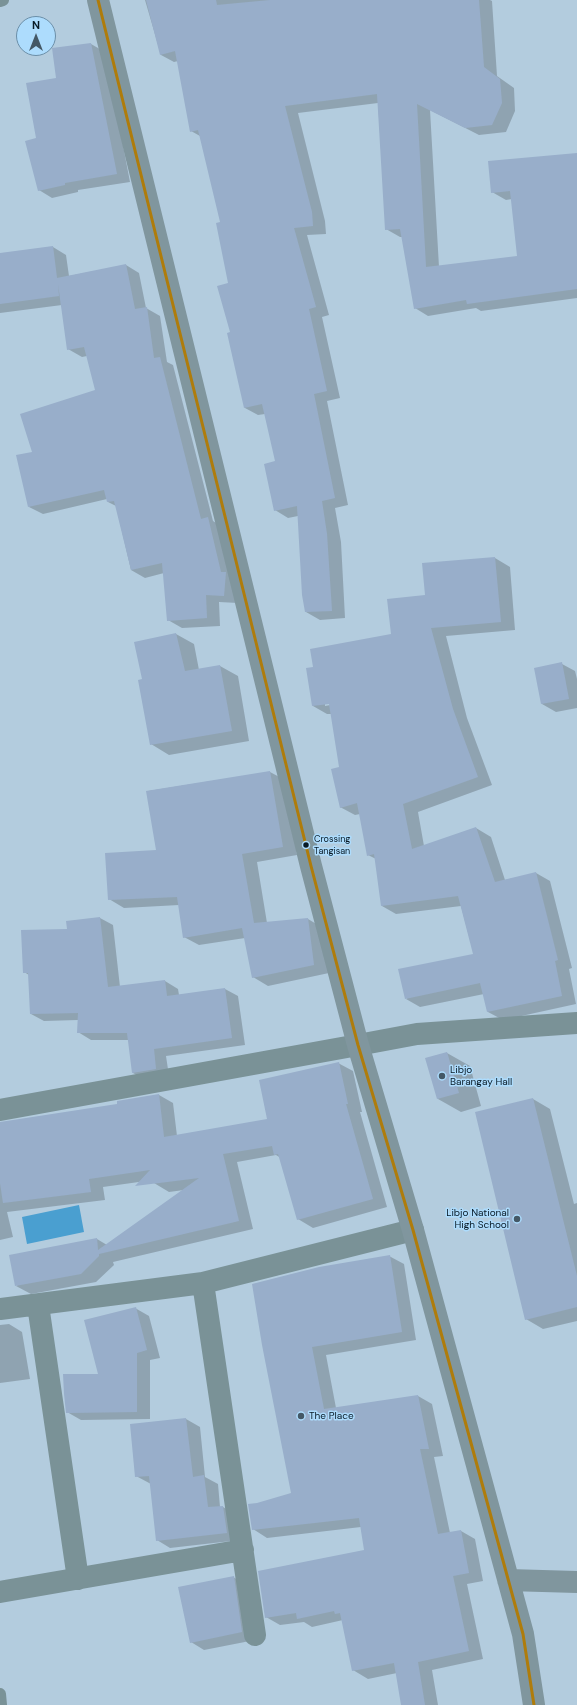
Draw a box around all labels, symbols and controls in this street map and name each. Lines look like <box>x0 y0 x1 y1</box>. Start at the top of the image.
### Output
north arrow <box>16 16 56 56</box>
text: N <box>32 18 40 32</box>
place label: Crossing Tangisan <box>314 835 350 856</box>
marker: Crossing Tangisan <box>301 840 311 850</box>
place label: Libjo Barangay Hall <box>450 1064 512 1088</box>
marker: Libjo Barangay Hall <box>437 1071 447 1081</box>
place label: Libjo National High School <box>446 1207 509 1230</box>
marker: Libjo National High School <box>512 1214 522 1224</box>
place label: The Place <box>309 1410 354 1422</box>
marker: The Place <box>296 1411 306 1421</box>

